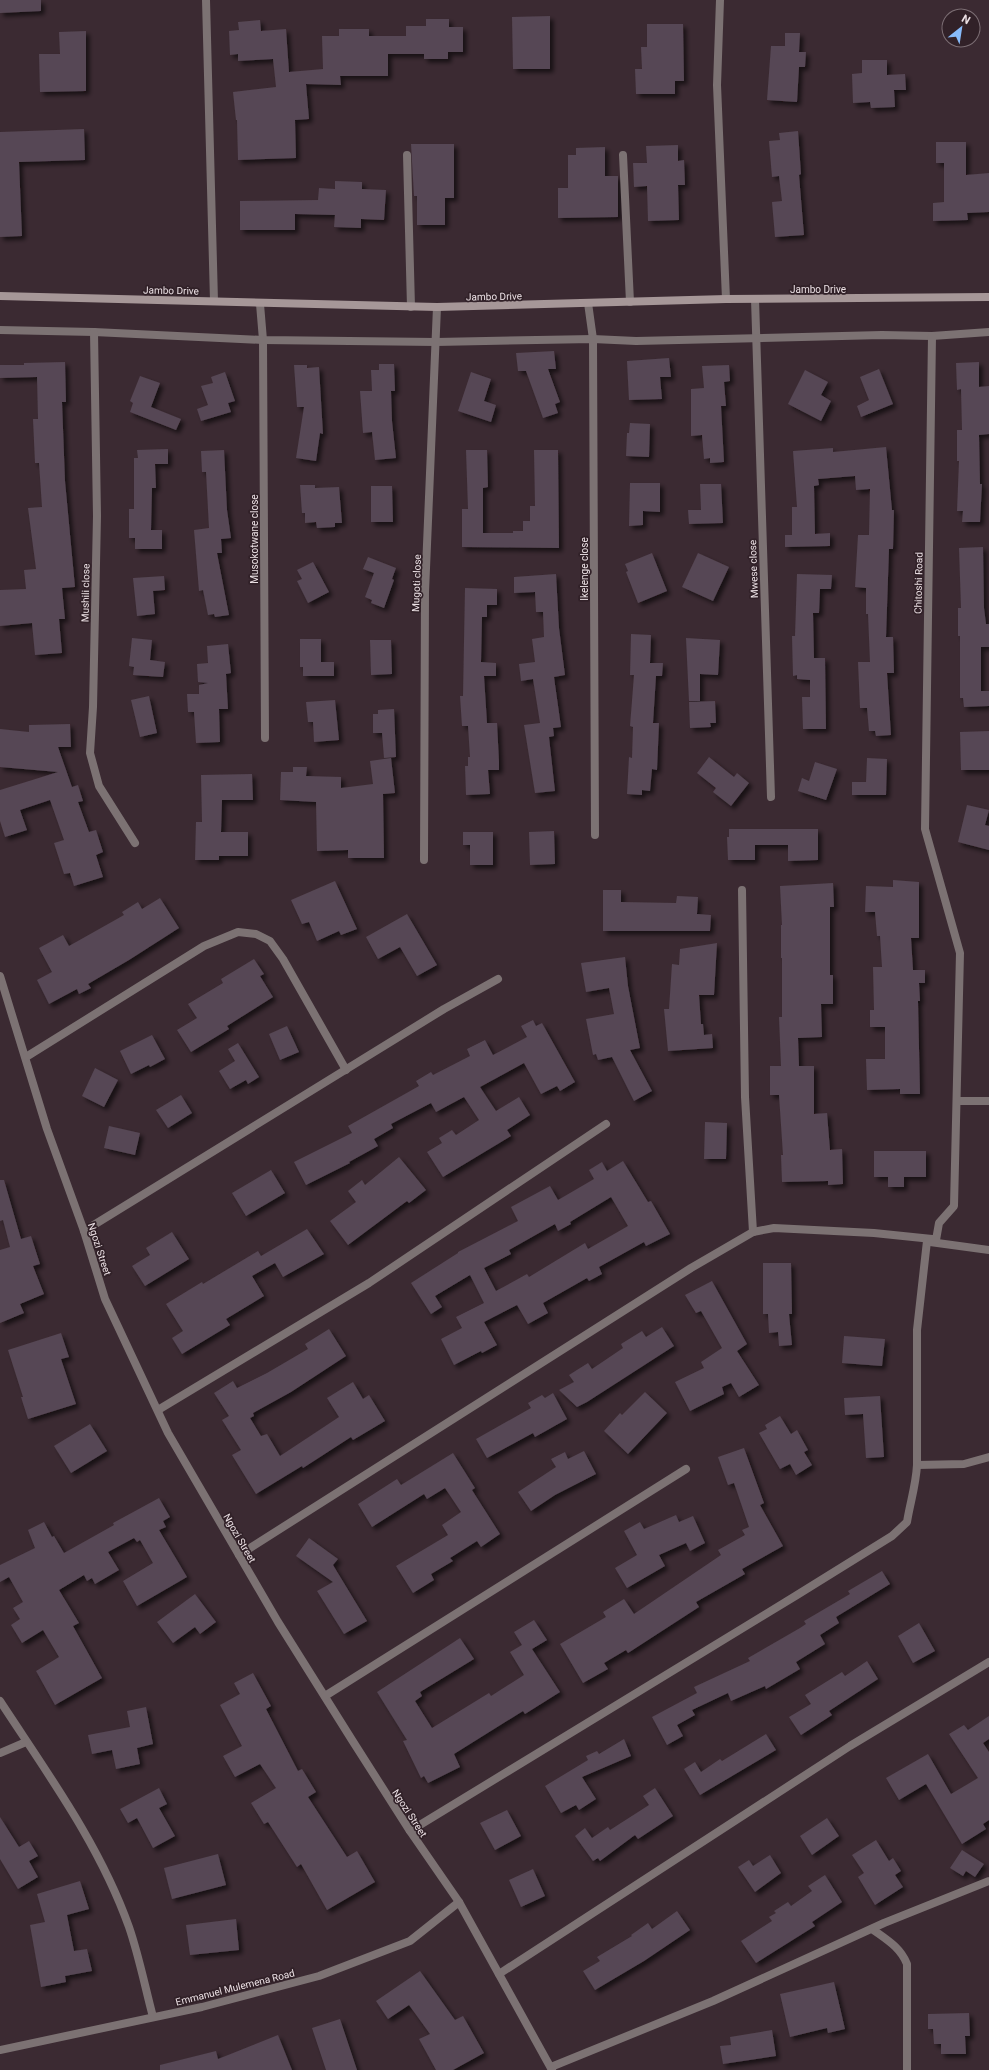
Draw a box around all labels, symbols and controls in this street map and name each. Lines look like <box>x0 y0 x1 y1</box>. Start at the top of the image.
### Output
north arrow <box>941 8 981 48</box>
text: N <box>959 12 973 27</box>
street label: Jambo Drive <box>790 284 846 295</box>
street label: Jambo Drive <box>143 285 199 296</box>
street label: Jambo Drive <box>466 291 522 302</box>
street label: Musokotwane close <box>249 494 260 584</box>
street label: Ikelenge close <box>579 537 590 601</box>
street label: Mwese close <box>747 540 760 598</box>
street label: Chitoshi Road <box>912 552 925 614</box>
street label: Mugoti close <box>410 554 423 612</box>
street label: Mushili close <box>79 564 92 622</box>
street label: Ngozi Street <box>86 1221 113 1277</box>
street label: Ngozi Street <box>221 1512 258 1565</box>
street label: Ngozi Street <box>390 1787 429 1839</box>
street label: Emmanuel Mulemena Road <box>174 1967 296 2008</box>

